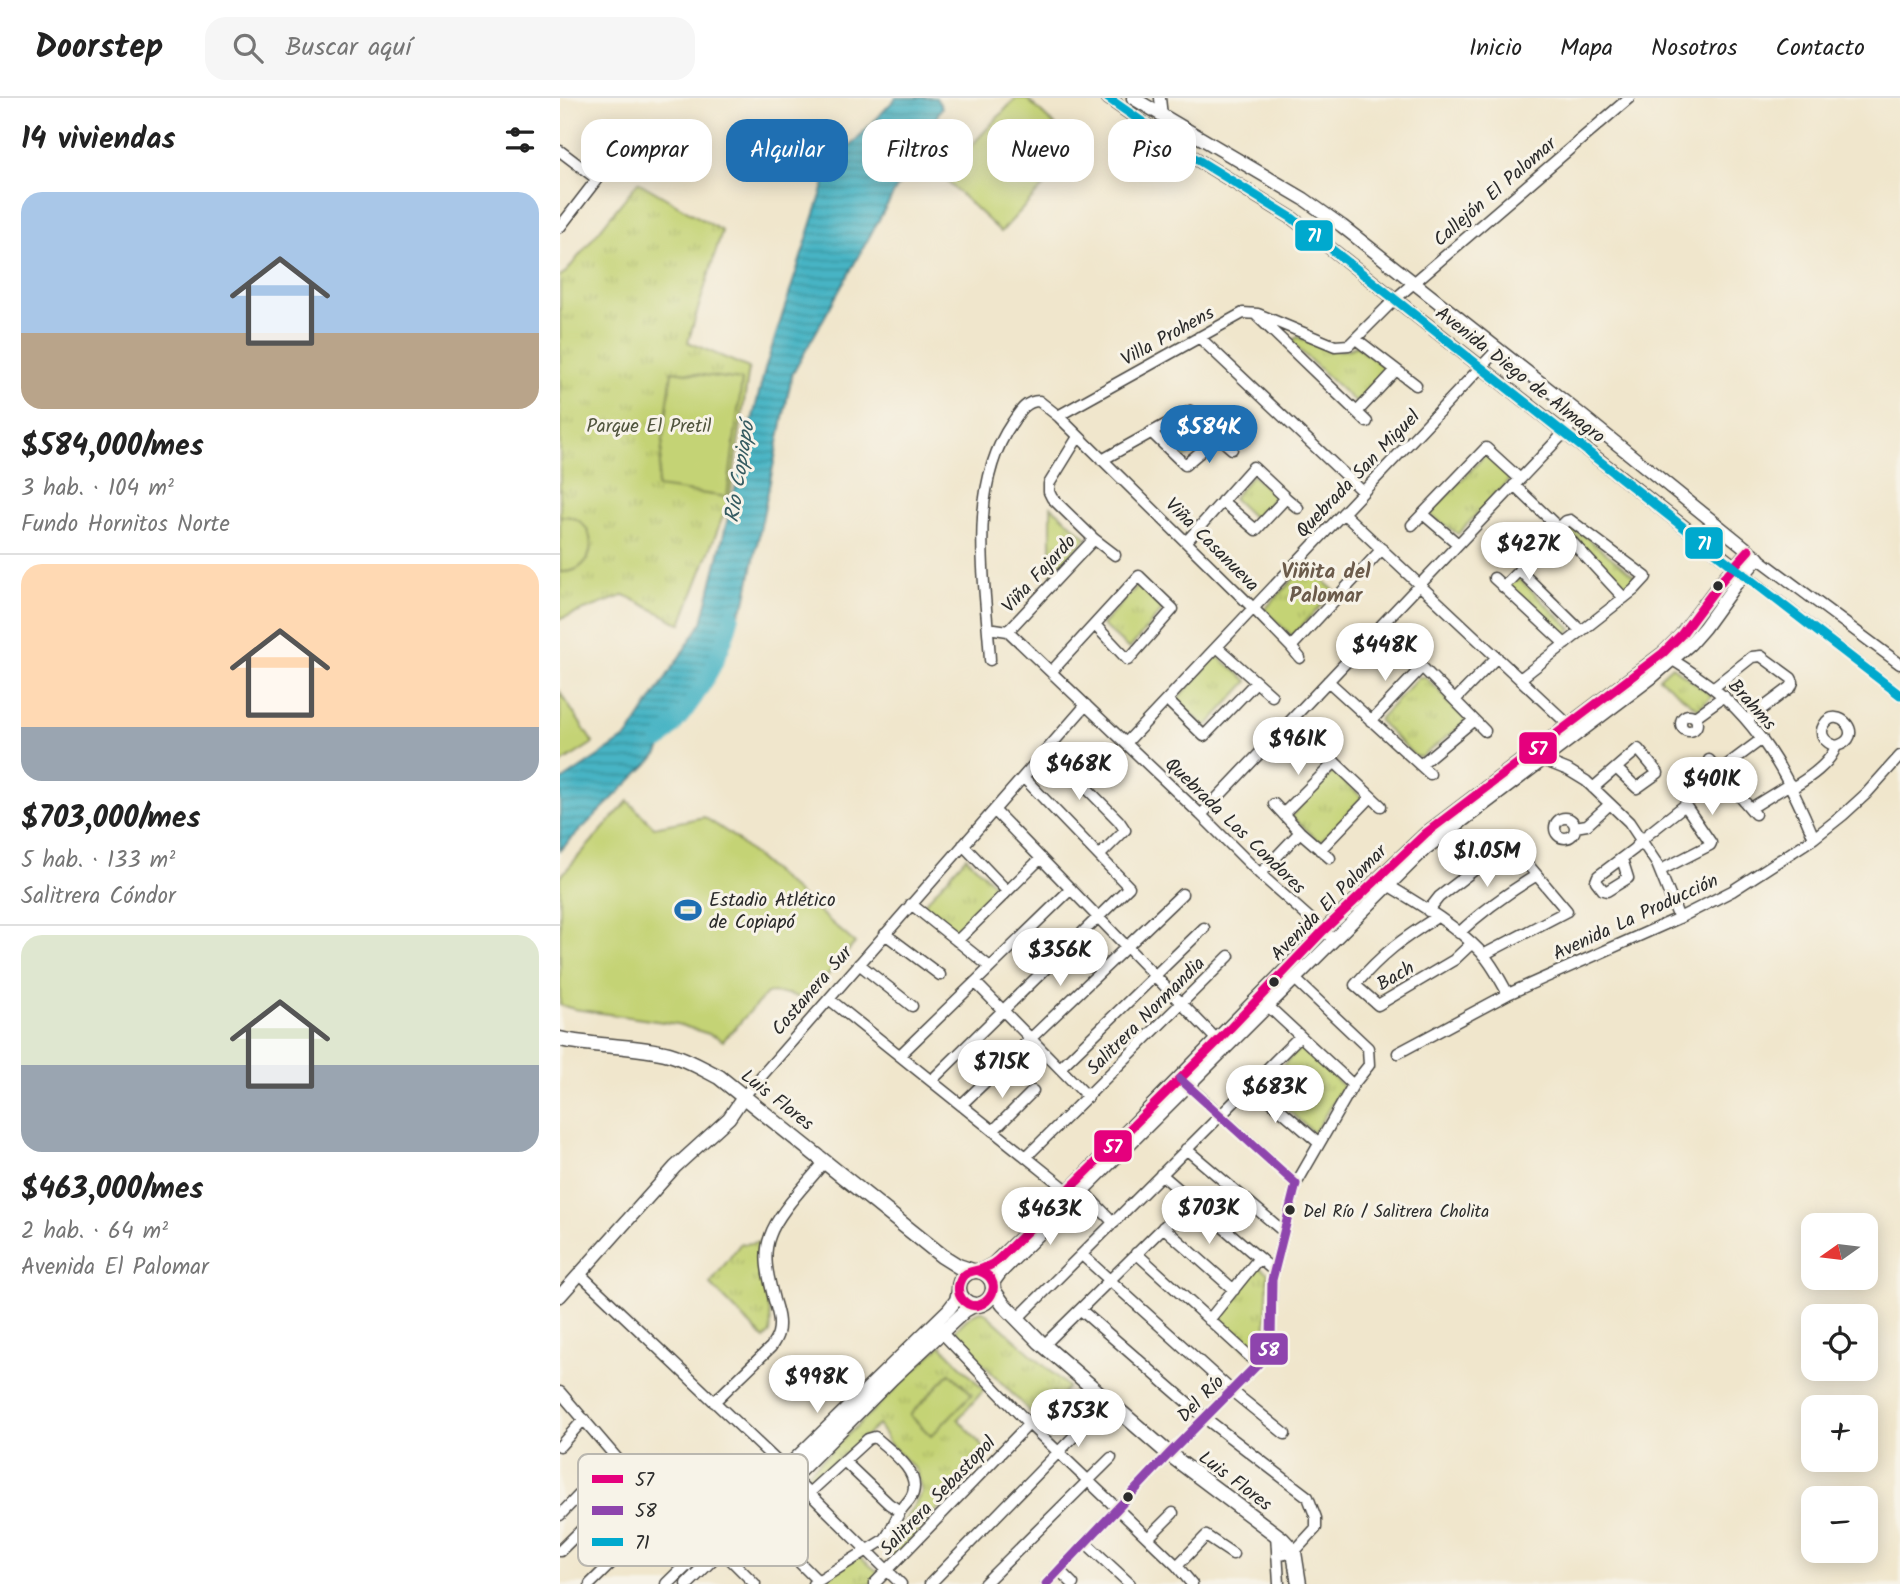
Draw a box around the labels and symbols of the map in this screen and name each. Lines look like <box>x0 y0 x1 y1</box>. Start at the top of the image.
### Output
street label: Callejón El Palomar <box>1427 129 1565 255</box>
line badge: 71 <box>1294 219 1334 252</box>
text: 71 <box>1307 222 1322 252</box>
street label: Villa Prohens <box>1116 299 1220 375</box>
street label: Avenida Diego de Almagro <box>1428 299 1611 452</box>
street label: Quebrada San Miguel <box>1289 403 1428 545</box>
pin: $584K <box>1160 406 1258 465</box>
park label: Parque El Pretil <box>587 412 712 442</box>
water label: Río Copiapó <box>716 415 765 525</box>
street label: Viña Casanueva <box>1157 491 1266 600</box>
pin: $427K <box>1480 522 1578 582</box>
line badge: 71 <box>1684 526 1724 560</box>
street label: Viña Fajardo <box>995 528 1084 621</box>
text: 71 <box>1697 530 1712 560</box>
district label: Viñita del Palomar <box>1281 556 1371 613</box>
unlabelled marker <box>1711 579 1725 593</box>
pin: $448K <box>1336 624 1434 683</box>
street label: Brahms <box>1720 673 1783 738</box>
pin: $961K <box>1249 718 1347 777</box>
line badge: 57 <box>1518 731 1558 765</box>
text: 57 <box>1528 735 1548 765</box>
pin: $468K <box>1030 742 1128 802</box>
street label: Quebrada Los Condores <box>1157 751 1312 902</box>
pin: $401K <box>1663 758 1761 817</box>
pin: $1.05M <box>1430 830 1544 889</box>
street label: Avenida El Palomar <box>1264 837 1396 969</box>
street label: Avenida La Producción <box>1548 866 1724 969</box>
place label: Estadio Atlético de Copiapó <box>709 886 836 938</box>
sports icon: Estadio Atlético de Copiapó <box>673 895 703 925</box>
pin: $356K <box>1011 928 1109 988</box>
street label: Costanera Sur <box>765 938 861 1043</box>
street label: Salitrera Normandia <box>1080 950 1213 1083</box>
street label: Bach <box>1371 954 1421 1000</box>
unlabelled marker <box>1267 975 1281 989</box>
pin: $715K <box>953 1040 1051 1100</box>
street label: Luis Flores <box>734 1062 820 1139</box>
pin: $683K <box>1226 1066 1324 1125</box>
line badge: 57 <box>1093 1129 1133 1163</box>
text: 57 <box>1103 1133 1123 1163</box>
pin: $703K <box>1160 1186 1258 1246</box>
pin: $463K <box>1001 1188 1099 1247</box>
place label: Del Río / Salitrera Cholita <box>1303 1199 1489 1226</box>
marker: Del Río / Salitrera Cholita <box>1283 1203 1297 1217</box>
north arrow <box>1801 1213 1878 1290</box>
line badge: 58 <box>1249 1332 1289 1366</box>
text: 58 <box>1258 1336 1280 1366</box>
pin: $998K <box>768 1356 866 1415</box>
street label: Del Río <box>1171 1369 1232 1430</box>
pin: $753K <box>1029 1390 1127 1449</box>
street label: Salitrera Sebastopol <box>873 1429 1004 1563</box>
street label: Luis Flores <box>1191 1444 1278 1519</box>
legend <box>578 1454 808 1566</box>
text: 57 <box>635 1466 655 1496</box>
unlabelled marker <box>1121 1490 1135 1504</box>
text: 58 <box>635 1497 657 1527</box>
text: 71 <box>635 1529 650 1559</box>

